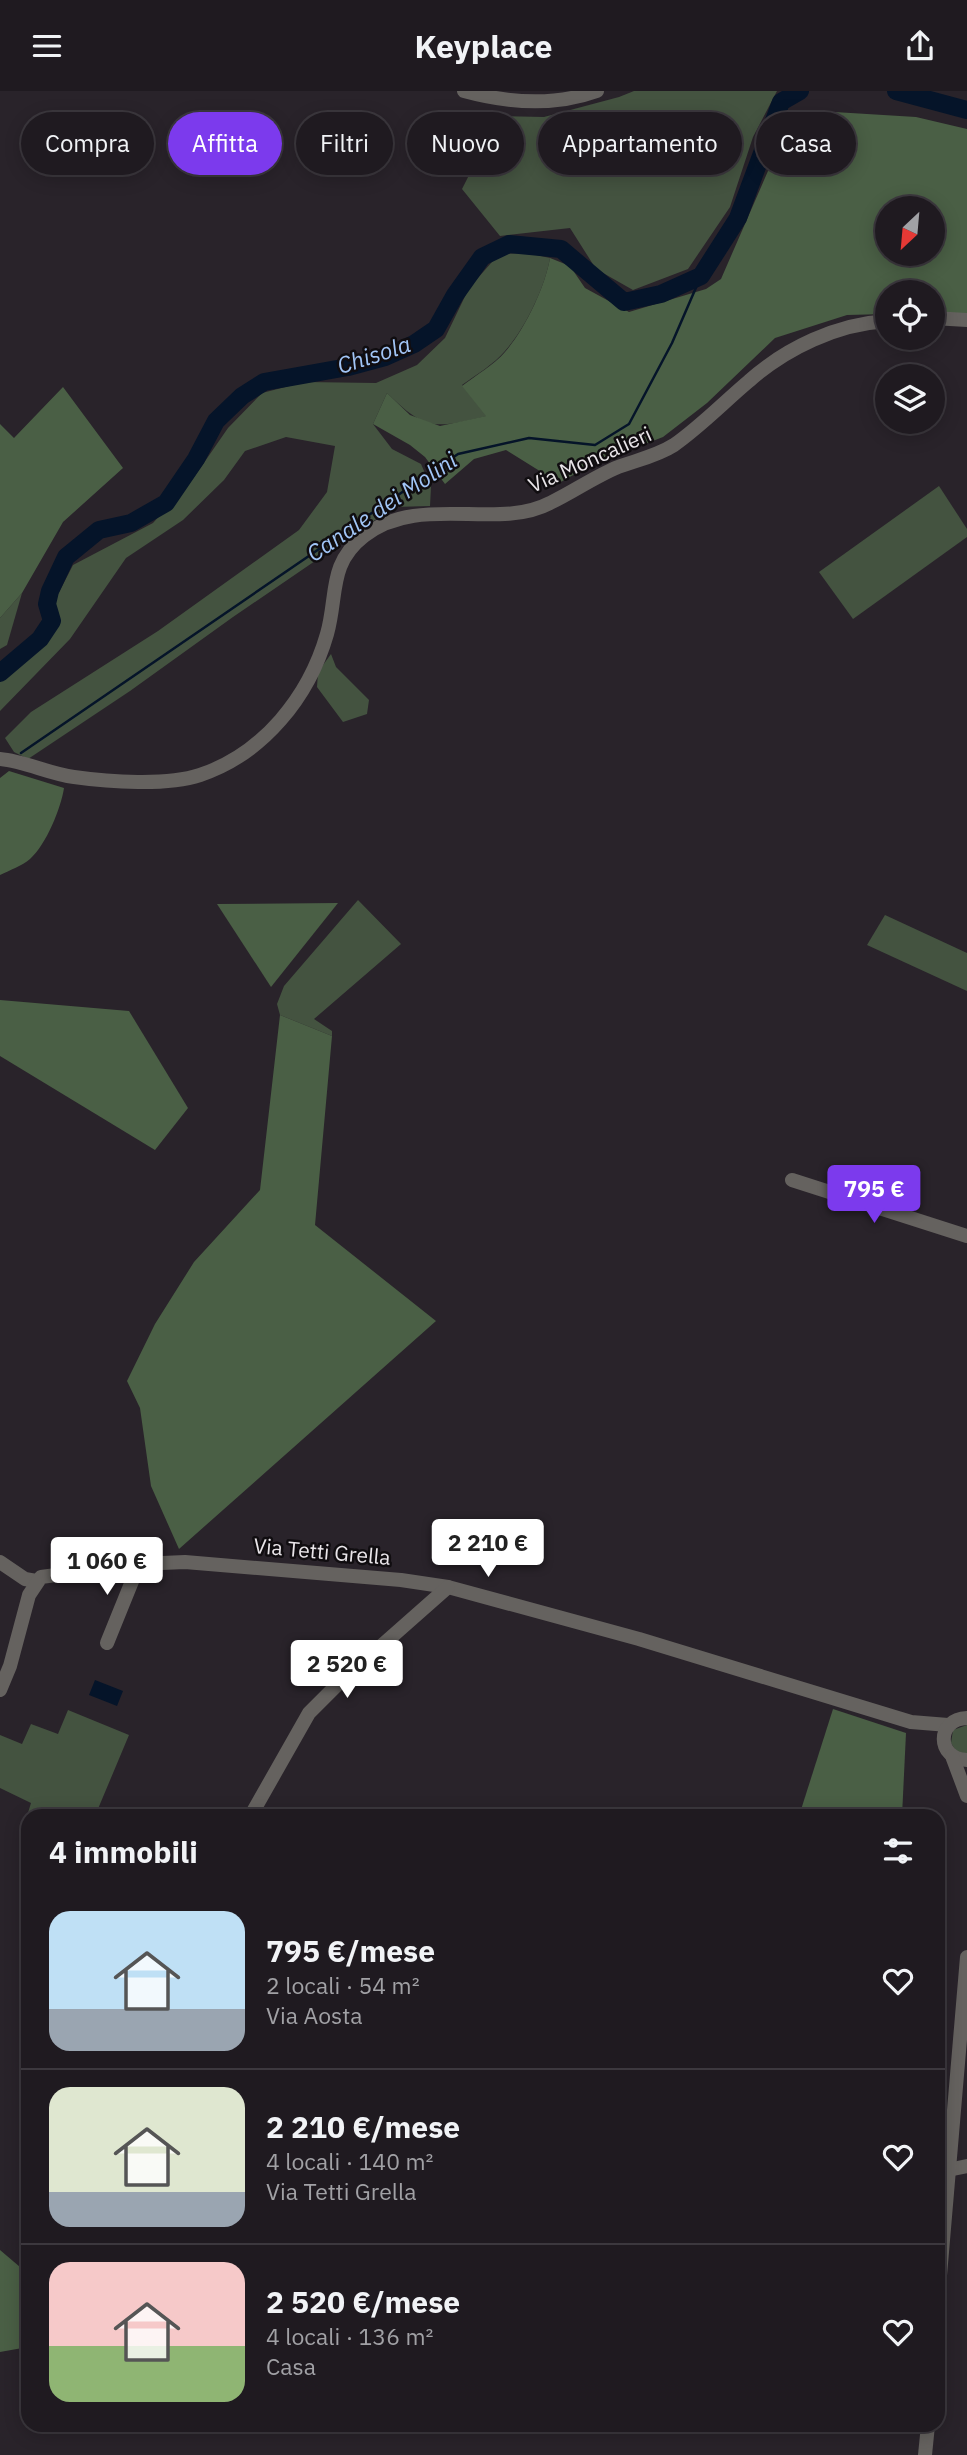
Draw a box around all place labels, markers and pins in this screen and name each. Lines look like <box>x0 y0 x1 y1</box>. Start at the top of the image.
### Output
pin: 795 € <box>825 1165 923 1225</box>
pin: 2 210 € <box>423 1519 553 1579</box>
pin: 1 060 € <box>42 1537 172 1597</box>
pin: 2 520 € <box>282 1641 412 1700</box>

